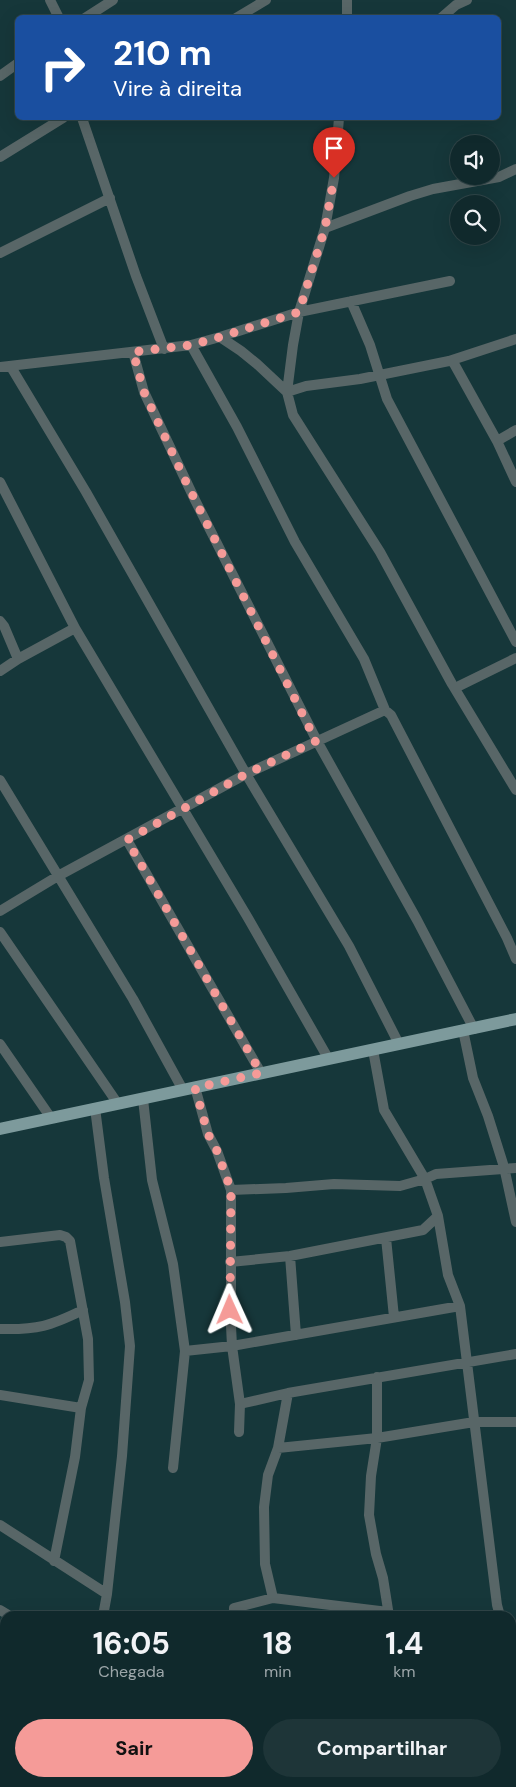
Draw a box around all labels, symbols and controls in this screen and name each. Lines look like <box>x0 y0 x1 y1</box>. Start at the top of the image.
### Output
text: 210 m <box>113 30 212 76</box>
icon: right <box>30 35 95 100</box>
text: Vire à direita <box>113 74 242 103</box>
pin <box>313 127 355 178</box>
icon: arrive <box>320 134 348 162</box>
map controls <box>450 135 500 245</box>
button: sound <box>450 135 500 185</box>
button: search <box>450 195 500 245</box>
position arrow <box>203 1283 255 1335</box>
text: 16:05 <box>93 1624 170 1663</box>
text: 18 <box>263 1624 293 1663</box>
text: 1.4 <box>385 1624 423 1663</box>
text: Chegada <box>98 1661 164 1682</box>
text: min <box>264 1661 291 1682</box>
text: km <box>393 1661 415 1682</box>
button: Sair <box>15 1719 253 1777</box>
button: Compartilhar <box>263 1719 501 1777</box>

